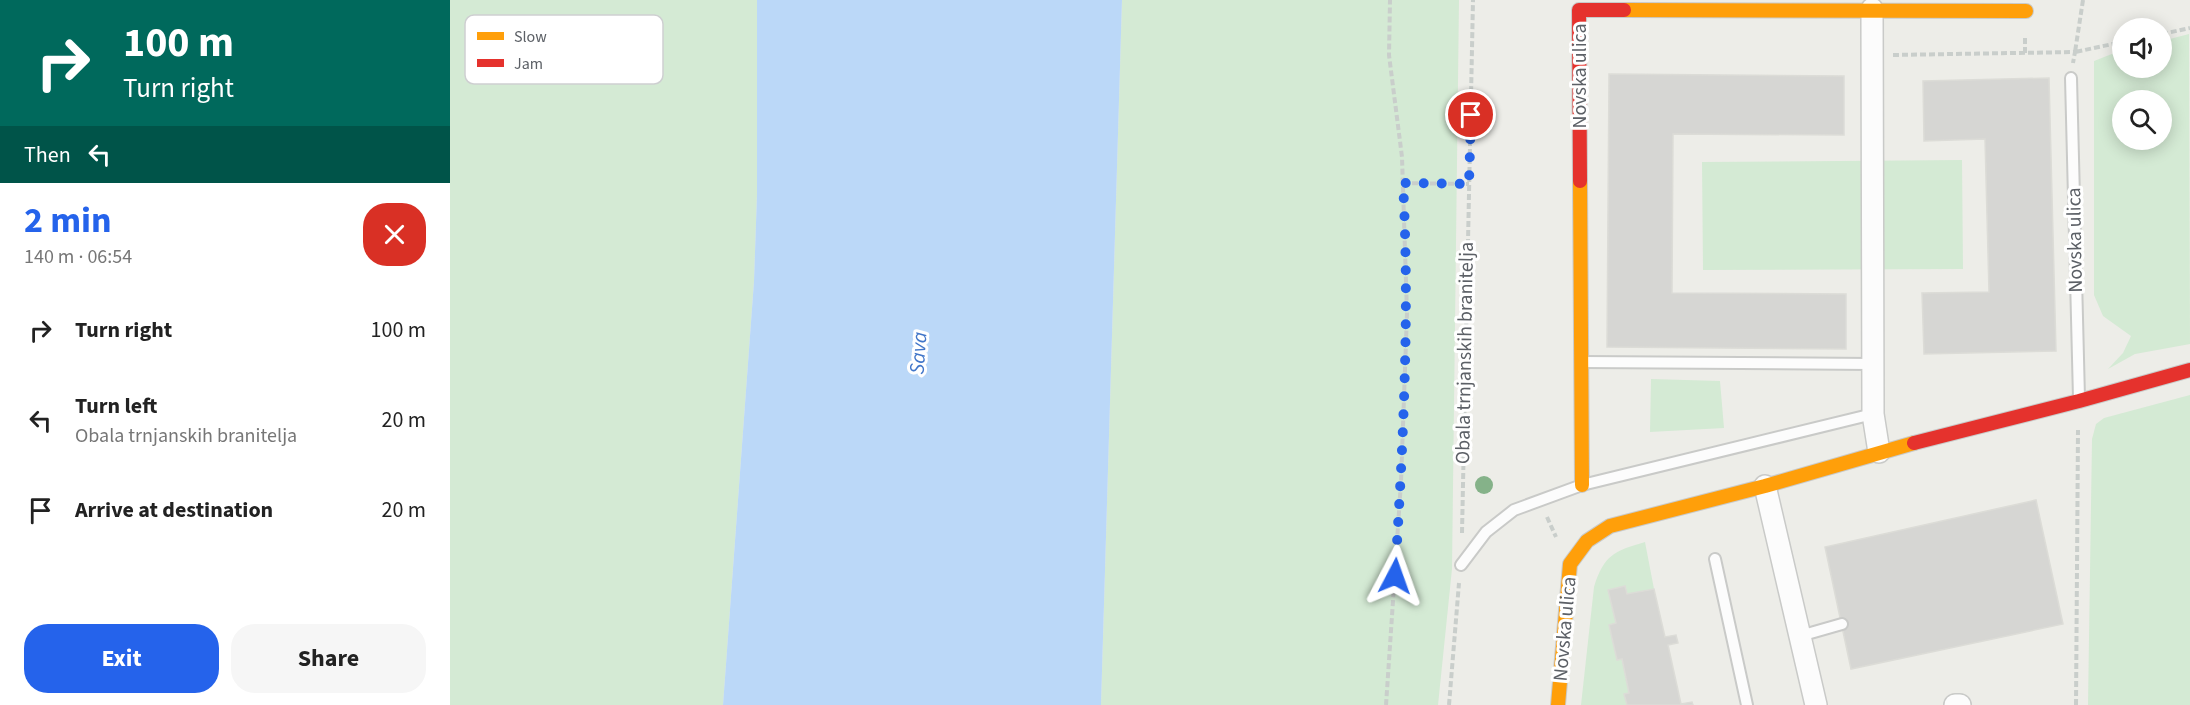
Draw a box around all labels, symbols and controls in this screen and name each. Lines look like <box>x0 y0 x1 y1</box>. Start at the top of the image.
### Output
text: 100 m <box>123 13 234 73</box>
legend <box>465 15 663 84</box>
map controls <box>2112 18 2172 150</box>
button: sound <box>2112 18 2172 78</box>
street label: Novska ulica <box>1566 23 1594 129</box>
icon: right <box>24 24 102 102</box>
text: Slow <box>514 26 547 48</box>
text: Jam <box>514 53 543 75</box>
text: Turn right <box>123 69 234 108</box>
pin <box>1445 89 1496 140</box>
button: search <box>2112 90 2172 150</box>
icon: arrive <box>1454 98 1487 131</box>
icon: left <box>83 138 116 171</box>
text: Then <box>24 139 71 171</box>
street label: Novska ulica <box>2060 187 2090 293</box>
text: 2 min <box>24 195 112 246</box>
button: close <box>363 203 426 266</box>
street label: Obala trnjanskih branitelja <box>1449 242 1481 464</box>
text: 140 m · 06:54 <box>24 243 132 271</box>
icon: right <box>24 314 57 347</box>
text: Turn right <box>75 314 172 346</box>
text: 100 m <box>371 314 426 346</box>
water label: Sava <box>902 331 934 375</box>
text: Turn left <box>75 390 157 422</box>
icon: left <box>24 404 57 437</box>
text: 20 m <box>381 404 426 436</box>
text: Obala trnjanskih branitelja <box>75 422 297 450</box>
icon: arrive <box>24 494 57 527</box>
text: Arrive at destination <box>75 494 273 526</box>
text: 20 m <box>381 494 426 526</box>
position arrow <box>1363 544 1427 608</box>
street label: Novska ulica <box>1546 575 1584 683</box>
button: Exit <box>24 624 219 693</box>
button: Share <box>231 624 426 693</box>

